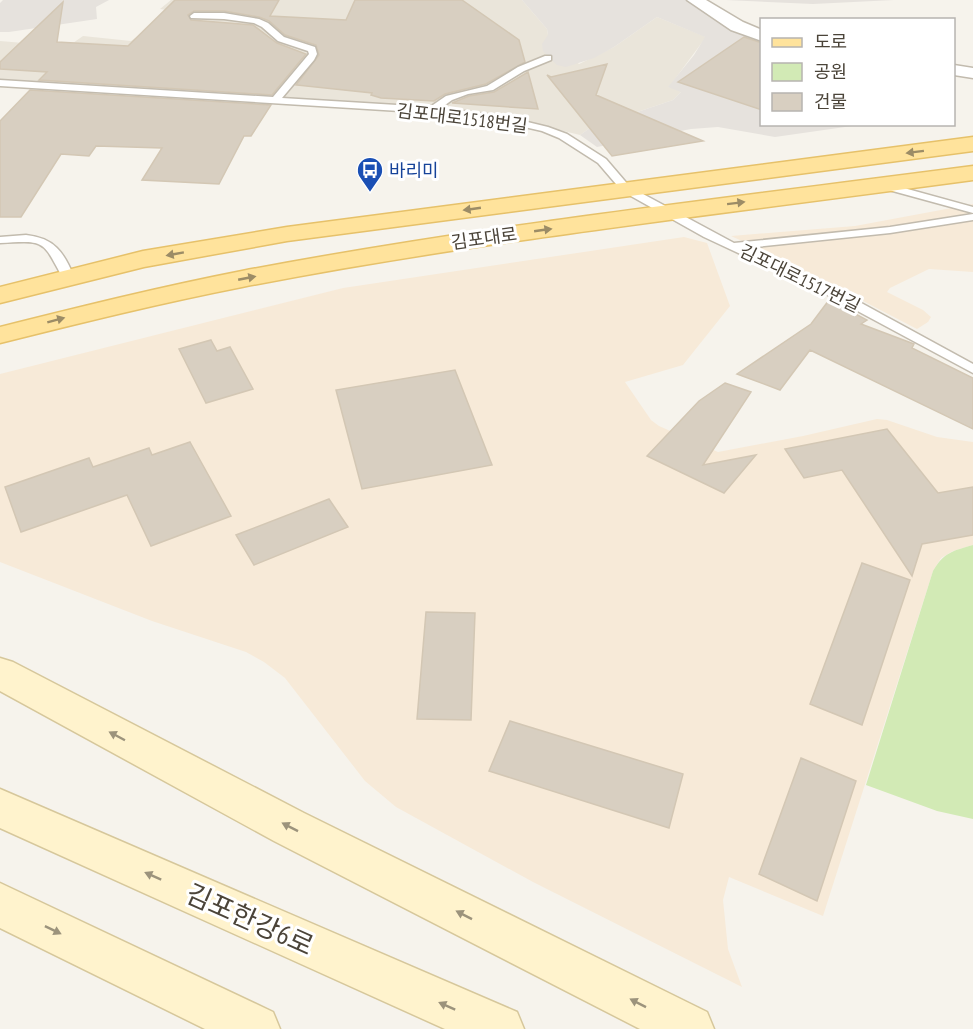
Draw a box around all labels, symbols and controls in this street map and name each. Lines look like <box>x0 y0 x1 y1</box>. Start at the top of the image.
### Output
legend <box>760 18 955 126</box>
text: 도로 <box>814 30 847 53</box>
text: 공원 <box>814 60 847 83</box>
text: 건물 <box>814 90 847 113</box>
street label: 김포대로1518번길 <box>395 99 529 137</box>
one-way arrow <box>905 147 924 156</box>
bus stop icon: 바리미 <box>355 155 385 193</box>
place label: 바리미 <box>389 159 439 182</box>
one-way arrow <box>727 198 746 208</box>
one-way arrow <box>462 205 481 214</box>
street label: 김포대로 <box>450 222 518 254</box>
one-way arrow <box>533 225 552 234</box>
street label: 김포대로1517번길 <box>736 239 864 317</box>
one-way arrow <box>165 250 184 259</box>
one-way arrow <box>238 273 257 282</box>
one-way arrow <box>48 315 66 324</box>
one-way arrow <box>109 731 126 741</box>
one-way arrow <box>281 822 298 832</box>
one-way arrow <box>144 871 162 881</box>
street label: 김포한강6로 <box>181 876 319 962</box>
one-way arrow <box>455 910 472 920</box>
one-way arrow <box>44 925 61 934</box>
one-way arrow <box>630 998 647 1008</box>
one-way arrow <box>438 1001 455 1010</box>

